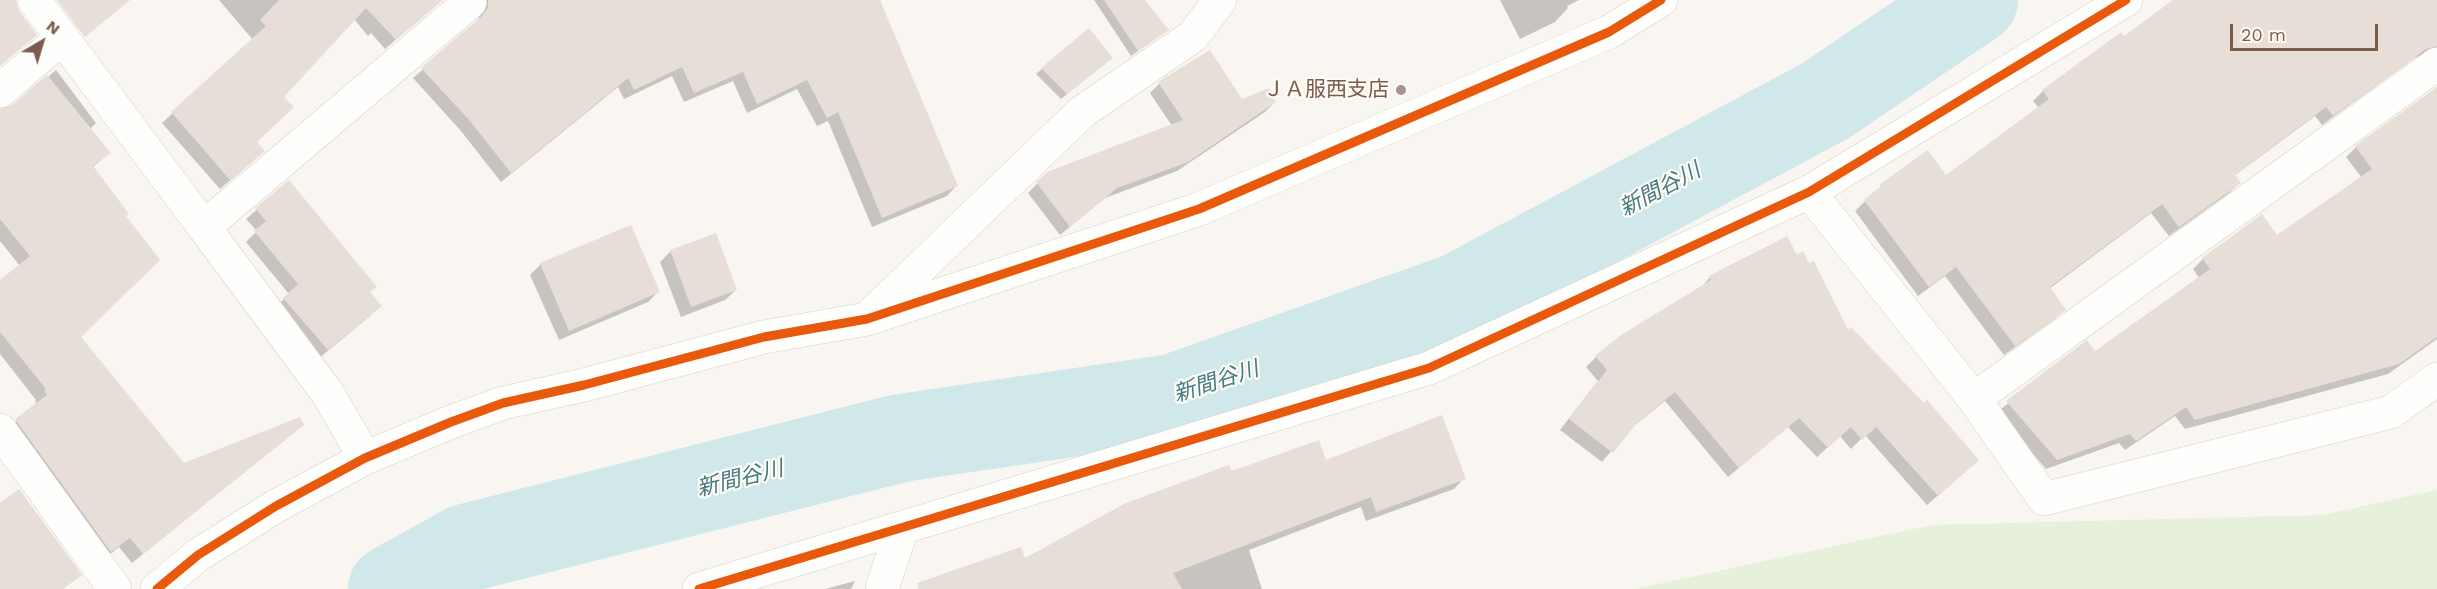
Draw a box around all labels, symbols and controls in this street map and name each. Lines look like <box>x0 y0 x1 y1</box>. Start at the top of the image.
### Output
north arrow <box>12 12 72 72</box>
scale bar <box>2233 12 2382 50</box>
text: N <box>43 16 64 39</box>
text: 20 m <box>2241 24 2286 45</box>
place label: ＪＡ服西支店 <box>1263 77 1389 103</box>
marker: ＪＡ服西支店 <box>1394 83 1408 97</box>
water label: 新間谷川 <box>1615 158 1705 222</box>
water label: 新間谷川 <box>1170 356 1262 408</box>
water label: 新間谷川 <box>694 456 786 502</box>

